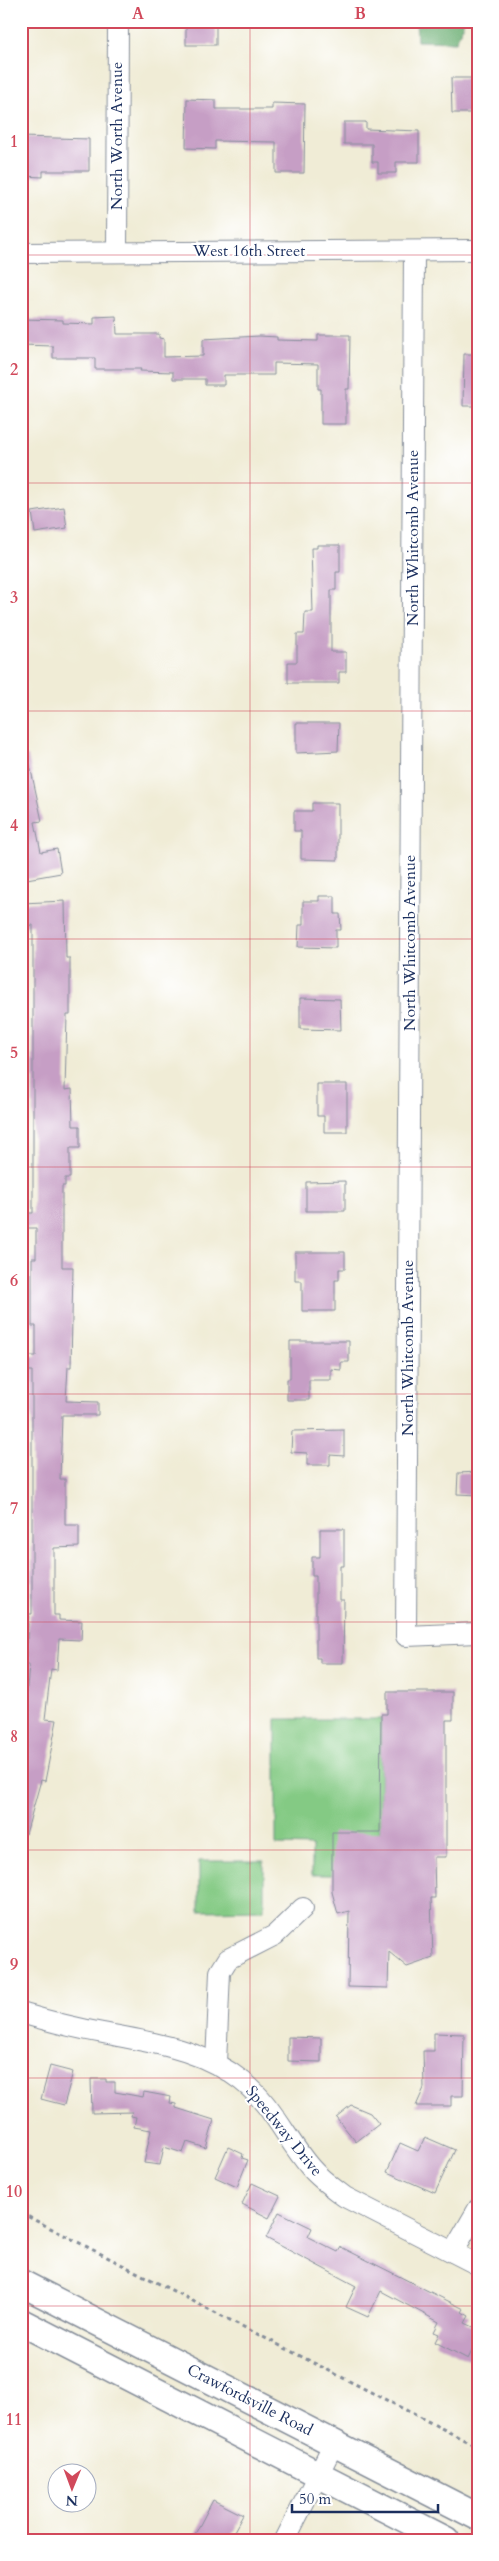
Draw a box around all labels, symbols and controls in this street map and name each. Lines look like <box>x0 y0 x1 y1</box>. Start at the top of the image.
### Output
text: A <box>132 3 144 25</box>
text: B <box>354 3 366 25</box>
street label: North Worth Avenue <box>106 62 128 210</box>
text: 1 <box>10 131 18 153</box>
street label: West 16th Street <box>192 240 305 262</box>
text: 2 <box>10 359 18 381</box>
street label: North Whitcomb Avenue <box>402 450 424 626</box>
text: 3 <box>10 587 18 609</box>
text: 4 <box>10 815 18 837</box>
street label: North Whitcomb Avenue <box>399 855 421 1031</box>
text: 5 <box>10 1042 18 1064</box>
street label: North Whitcomb Avenue <box>397 1260 419 1436</box>
text: 6 <box>10 1270 18 1292</box>
text: 7 <box>10 1498 18 1520</box>
text: 8 <box>10 1726 18 1748</box>
text: 9 <box>10 1954 18 1976</box>
street label: Speedway Drive <box>241 2081 327 2181</box>
text: 10 <box>6 2181 22 2203</box>
street label: Crawfordsville Road <box>183 2359 317 2441</box>
text: 11 <box>6 2409 22 2431</box>
north arrow <box>48 2464 98 2514</box>
scale bar <box>292 2481 438 2513</box>
text: 50 m <box>299 2489 331 2509</box>
text: N <box>66 2491 78 2510</box>

